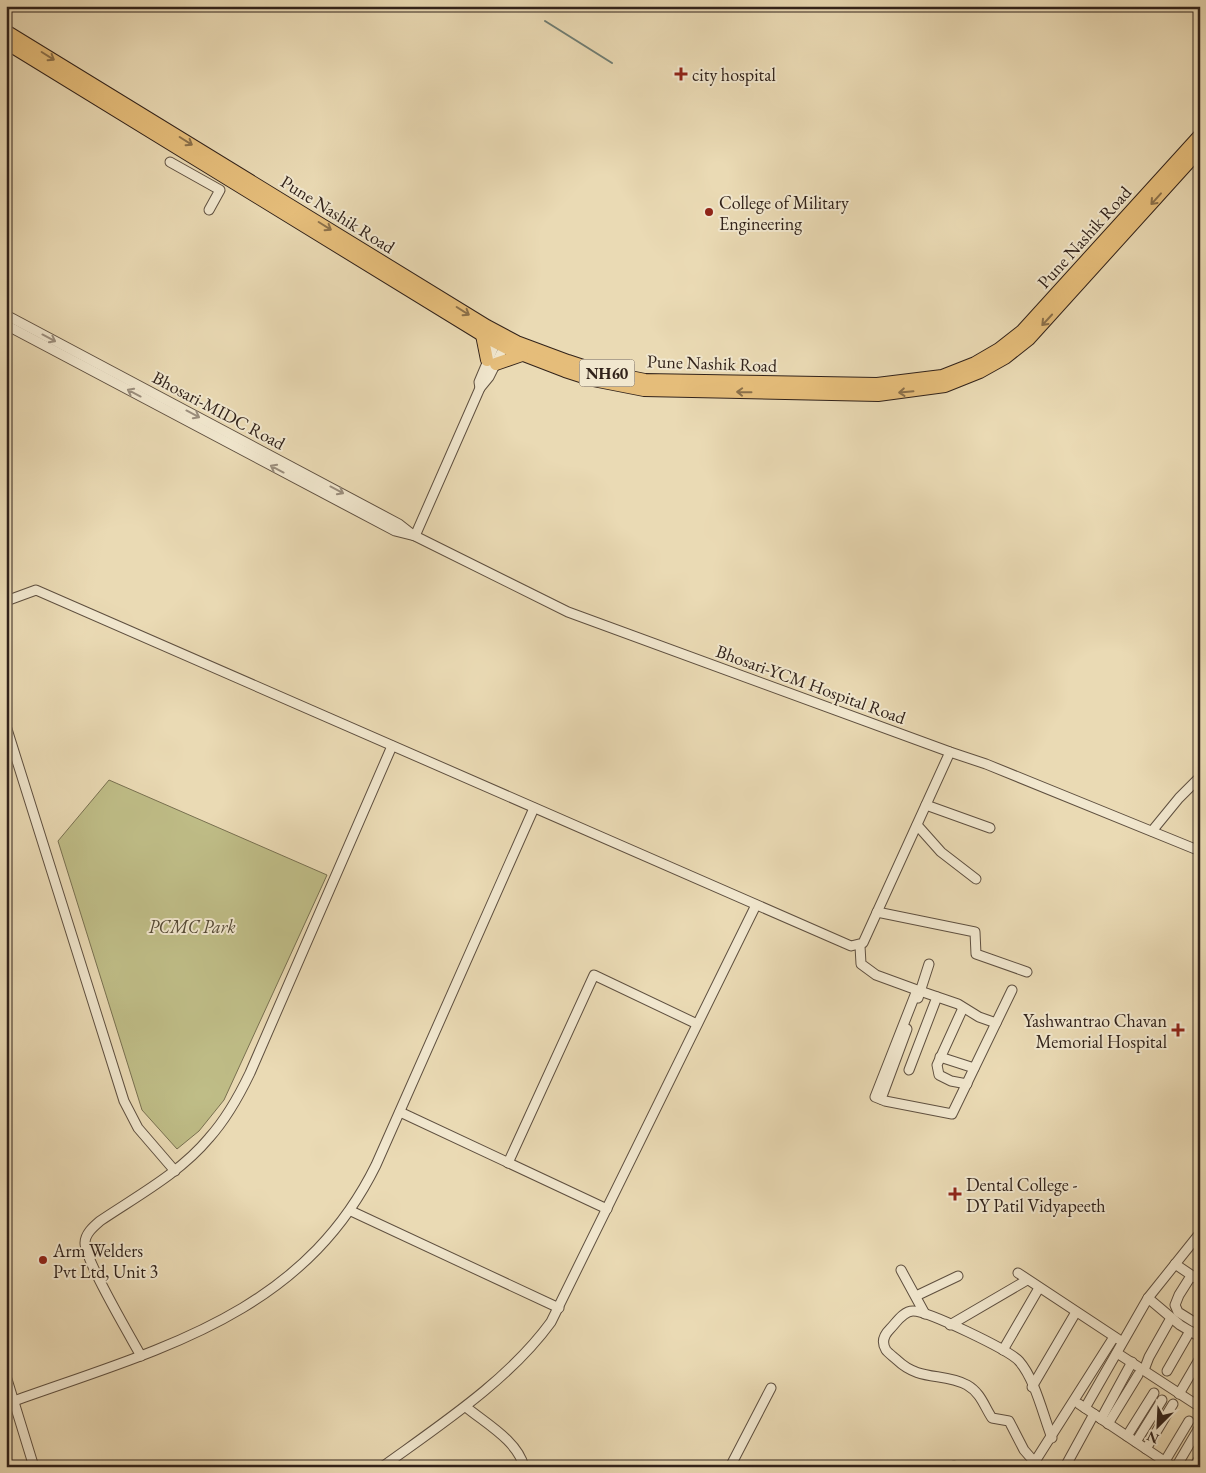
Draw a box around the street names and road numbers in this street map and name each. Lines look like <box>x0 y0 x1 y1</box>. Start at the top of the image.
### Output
street label: Pune Nashik Road <box>277 170 400 259</box>
street label: Pune Nashik Road <box>1032 180 1137 293</box>
street label: Pune Nashik Road <box>647 349 778 377</box>
road number: NH60 <box>580 359 634 386</box>
street label: Bhosari-MIDC Road <box>149 365 290 455</box>
street label: Bhosari-YCM Hospital Road <box>713 639 910 729</box>

